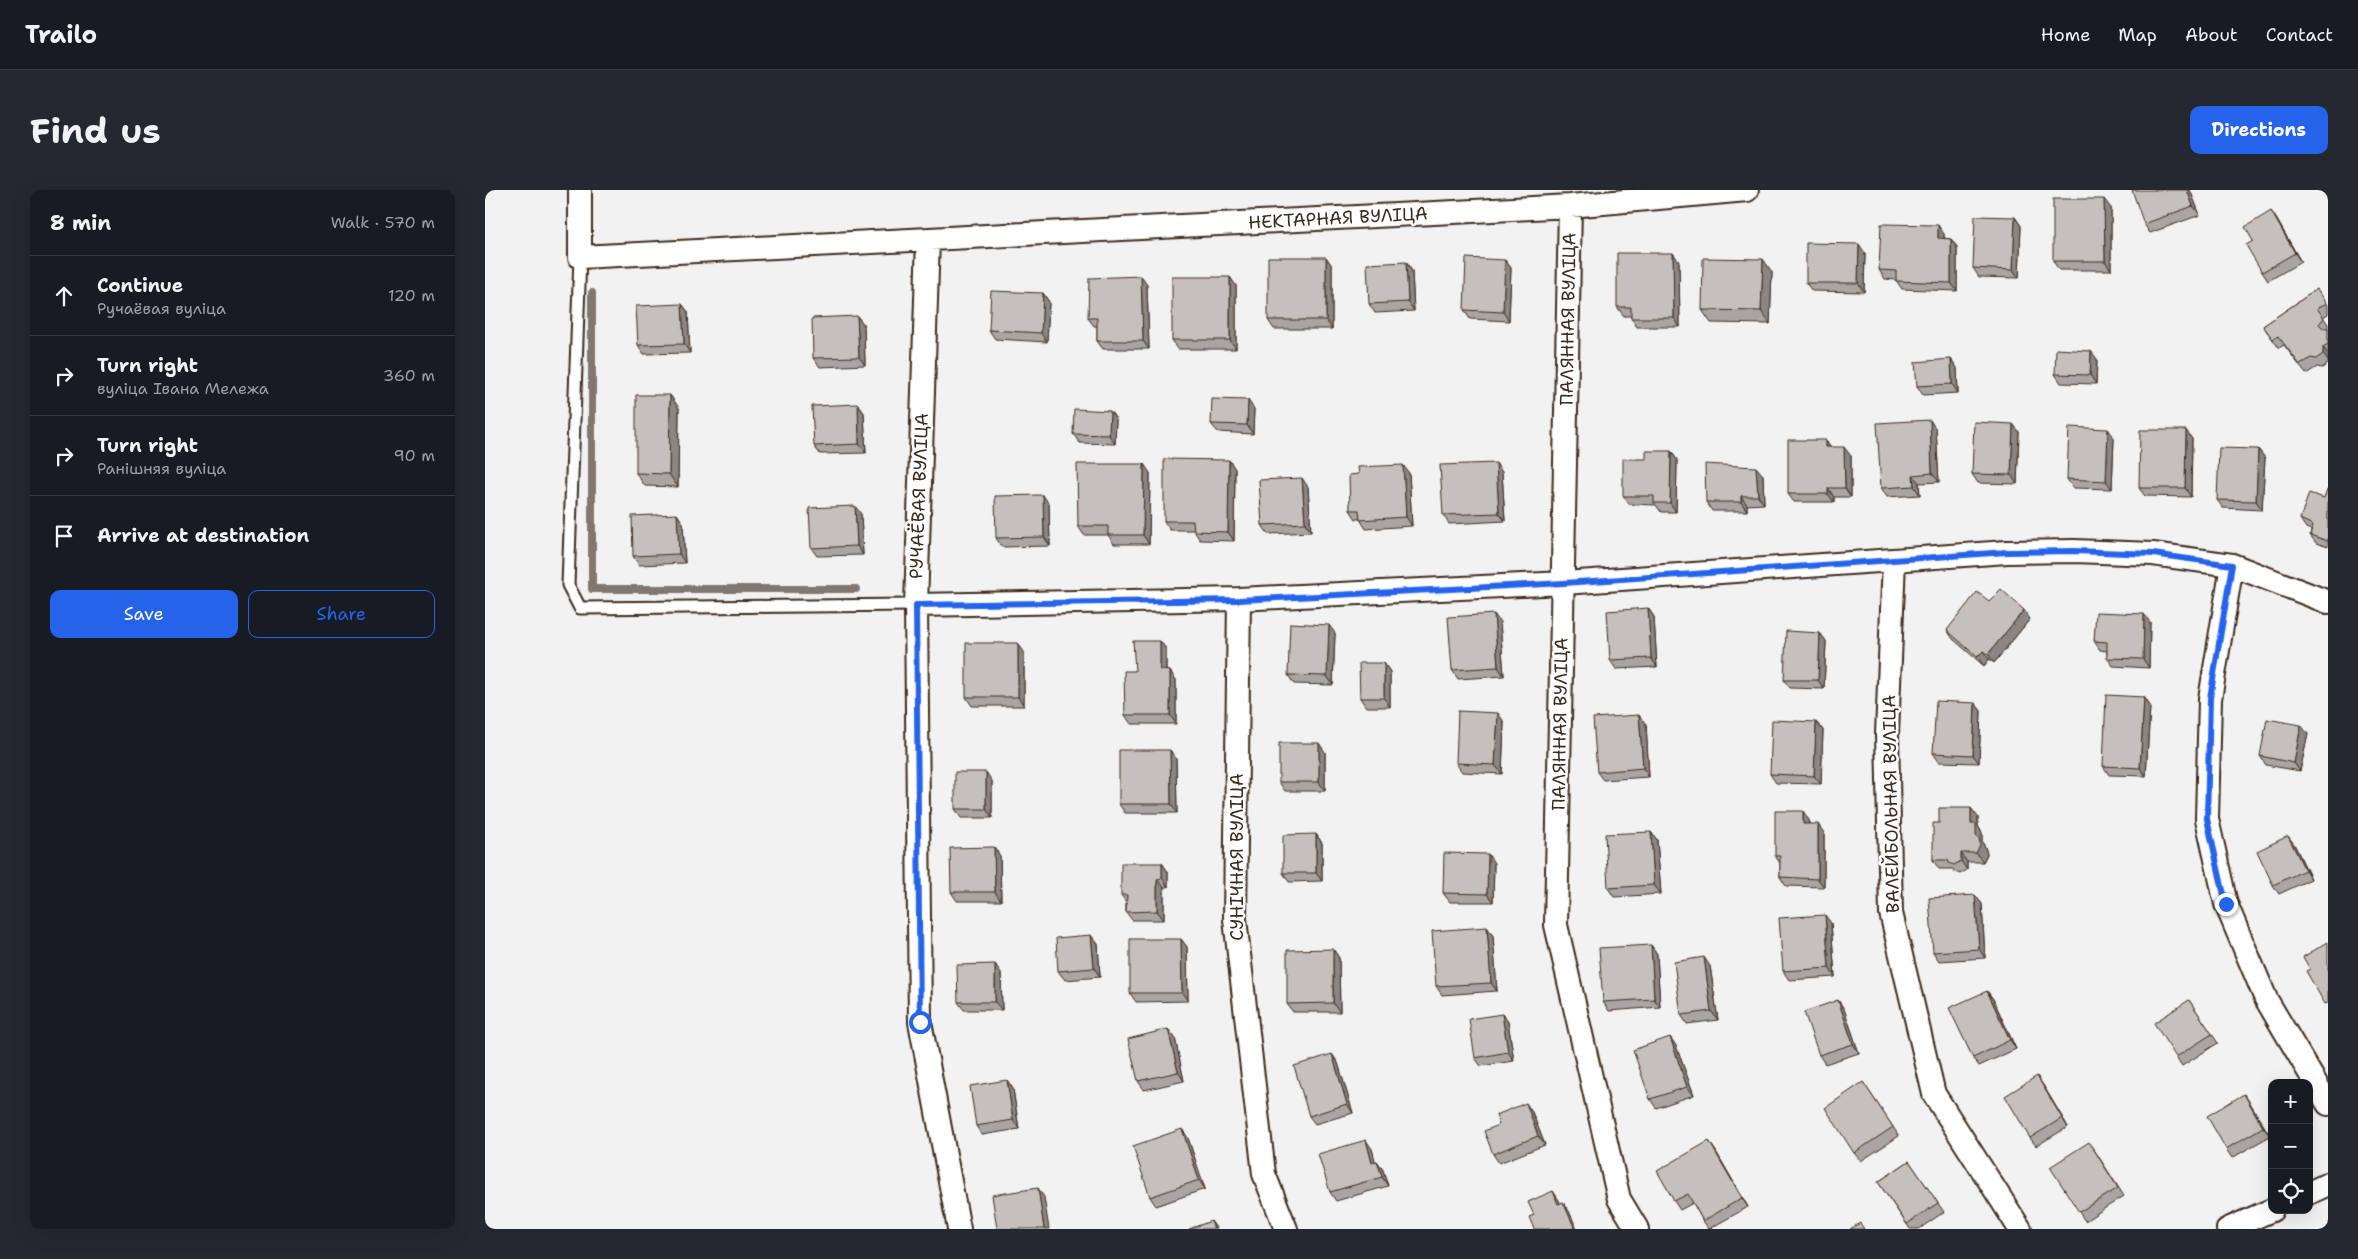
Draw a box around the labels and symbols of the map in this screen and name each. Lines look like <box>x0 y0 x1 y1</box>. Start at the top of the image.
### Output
street label: НЕКТАРНАЯ ВУЛІЦА <box>1248 201 1428 235</box>
street label: ПАЛЯННАЯ ВУЛІЦА <box>1554 232 1582 406</box>
street label: РУЧАЁВАЯ ВУЛІЦА <box>904 412 934 580</box>
street label: ПАЛЯННАЯ ВУЛІЦА <box>1546 637 1574 811</box>
street label: ВАЛЕЙБОЛЬНАЯ ВУЛІЦА <box>1877 695 1905 913</box>
street label: СУНІЧНАЯ ВУЛІЦА <box>1225 773 1249 941</box>
route end <box>2215 893 2238 916</box>
route start <box>909 1011 932 1034</box>

